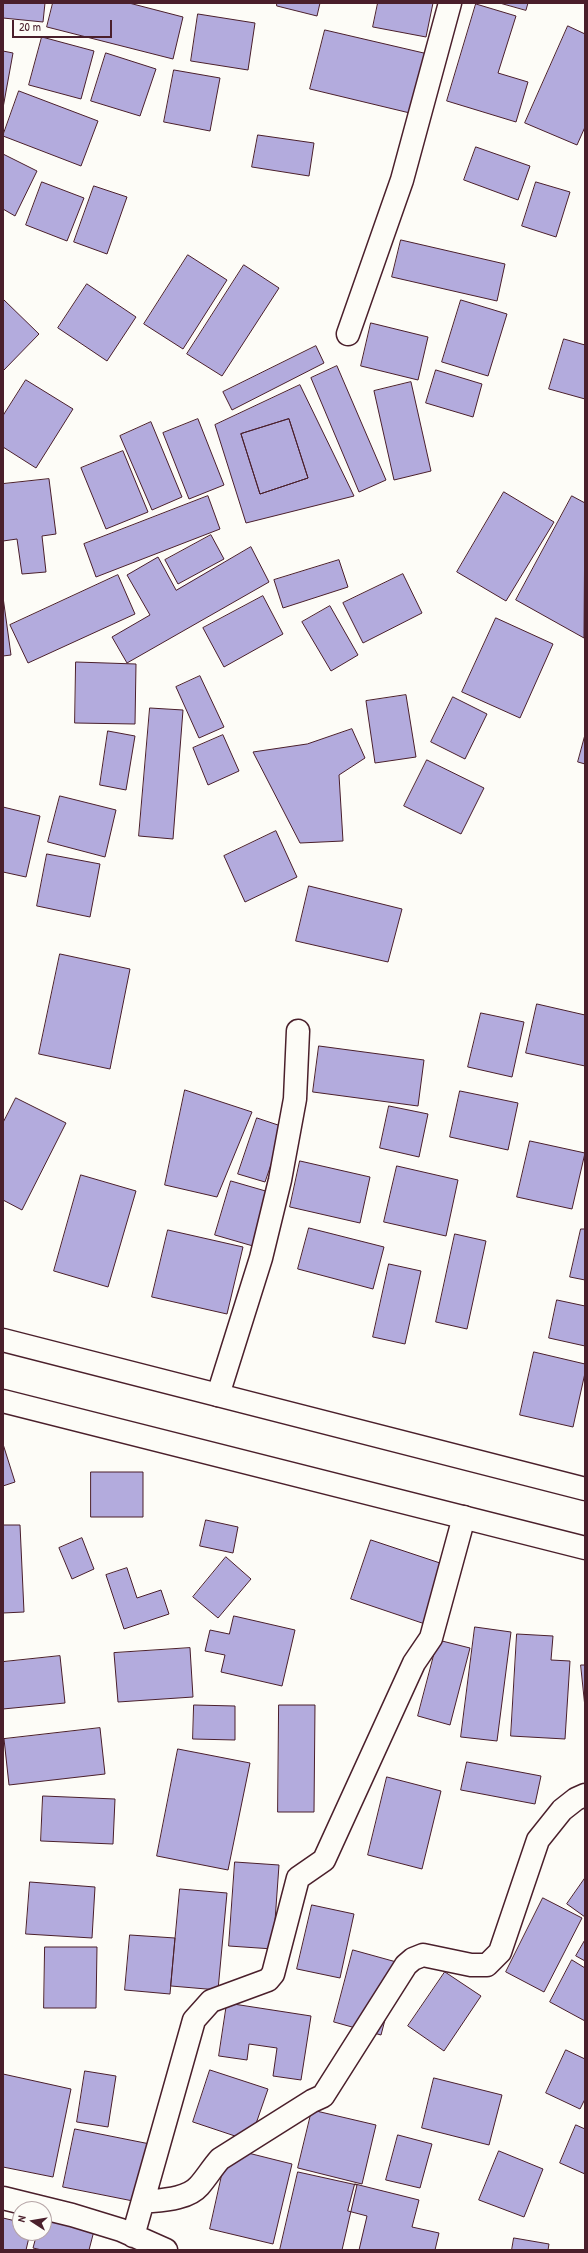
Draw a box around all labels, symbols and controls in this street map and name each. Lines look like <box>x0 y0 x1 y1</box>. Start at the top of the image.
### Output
scale bar <box>14 12 114 38</box>
text: 20 m <box>19 18 41 35</box>
north arrow <box>12 2201 52 2241</box>
text: N <box>14 2214 29 2223</box>

